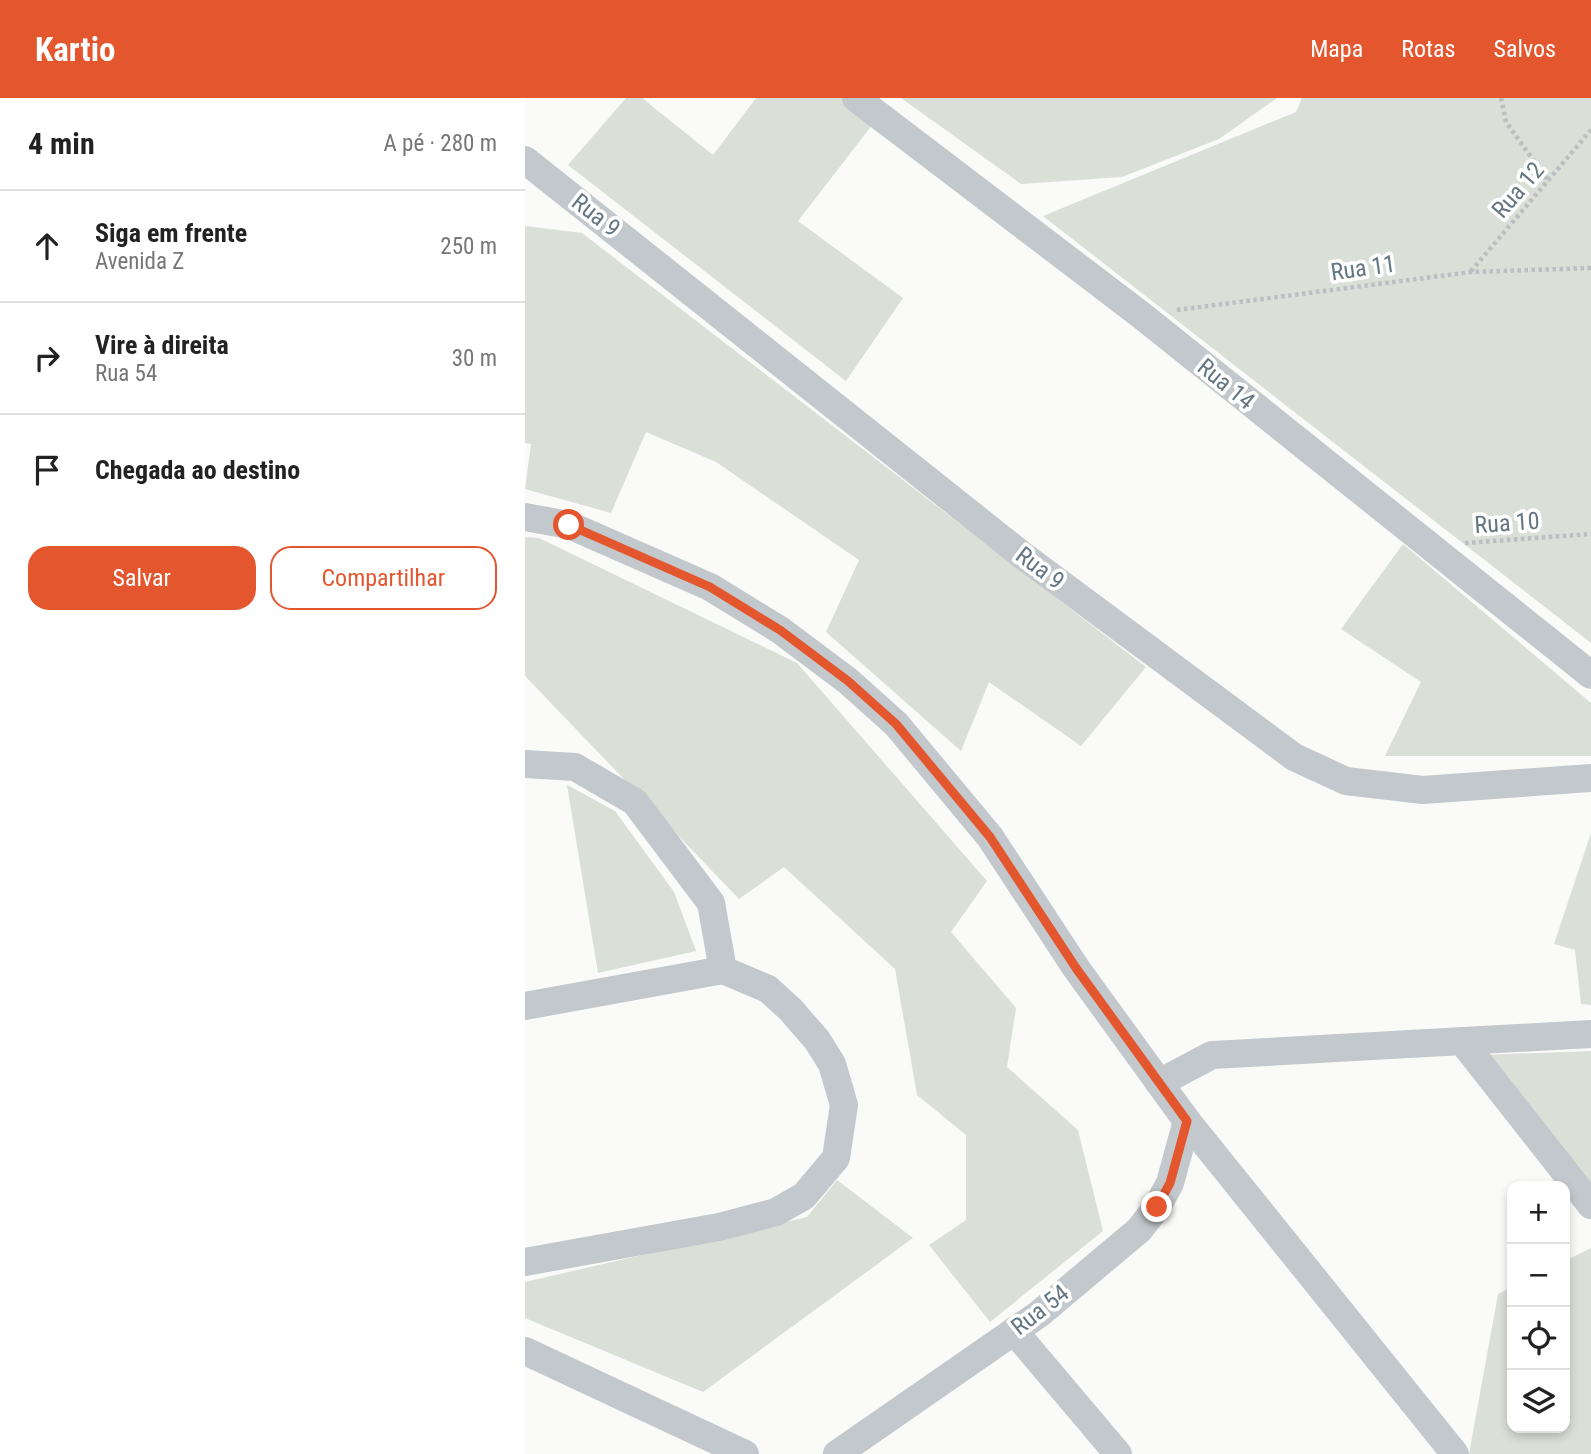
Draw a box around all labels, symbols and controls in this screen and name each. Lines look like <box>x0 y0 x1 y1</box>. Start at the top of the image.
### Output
text: Kartio <box>35 30 115 69</box>
text: Mapa <box>1310 35 1363 63</box>
text: Rotas <box>1401 35 1455 63</box>
text: Salvos <box>1493 35 1556 63</box>
text: 4 min <box>28 126 95 161</box>
text: A pé · 280 m <box>384 130 497 157</box>
street label: Rua 12 <box>1486 156 1550 224</box>
street label: Rua 9 <box>566 188 626 242</box>
text: Siga em frente <box>95 218 247 248</box>
icon: ahead <box>28 227 66 265</box>
text: 250 m <box>440 233 497 260</box>
text: Avenida Z <box>95 248 184 275</box>
street label: Rua 11 <box>1329 250 1397 286</box>
text: Vire à direita <box>95 330 229 360</box>
icon: right <box>28 339 66 377</box>
text: 30 m <box>452 345 497 372</box>
street label: Rua 14 <box>1192 353 1260 415</box>
text: Rua 54 <box>95 360 157 387</box>
icon: arrive <box>28 451 66 489</box>
text: Chegada ao destino <box>95 455 300 485</box>
street label: Rua 10 <box>1474 507 1540 539</box>
route start <box>553 509 584 540</box>
street label: Rua 9 <box>1010 541 1070 595</box>
button: Salvar <box>28 546 256 610</box>
button: Compartilhar <box>270 546 497 610</box>
map controls <box>1507 1181 1570 1433</box>
button: + <box>1507 1181 1570 1244</box>
route end <box>1141 1191 1172 1222</box>
button: − <box>1507 1244 1570 1307</box>
street label: Rua 54 <box>1006 1279 1074 1341</box>
button: locate <box>1507 1307 1570 1370</box>
button: layers <box>1507 1370 1570 1433</box>

